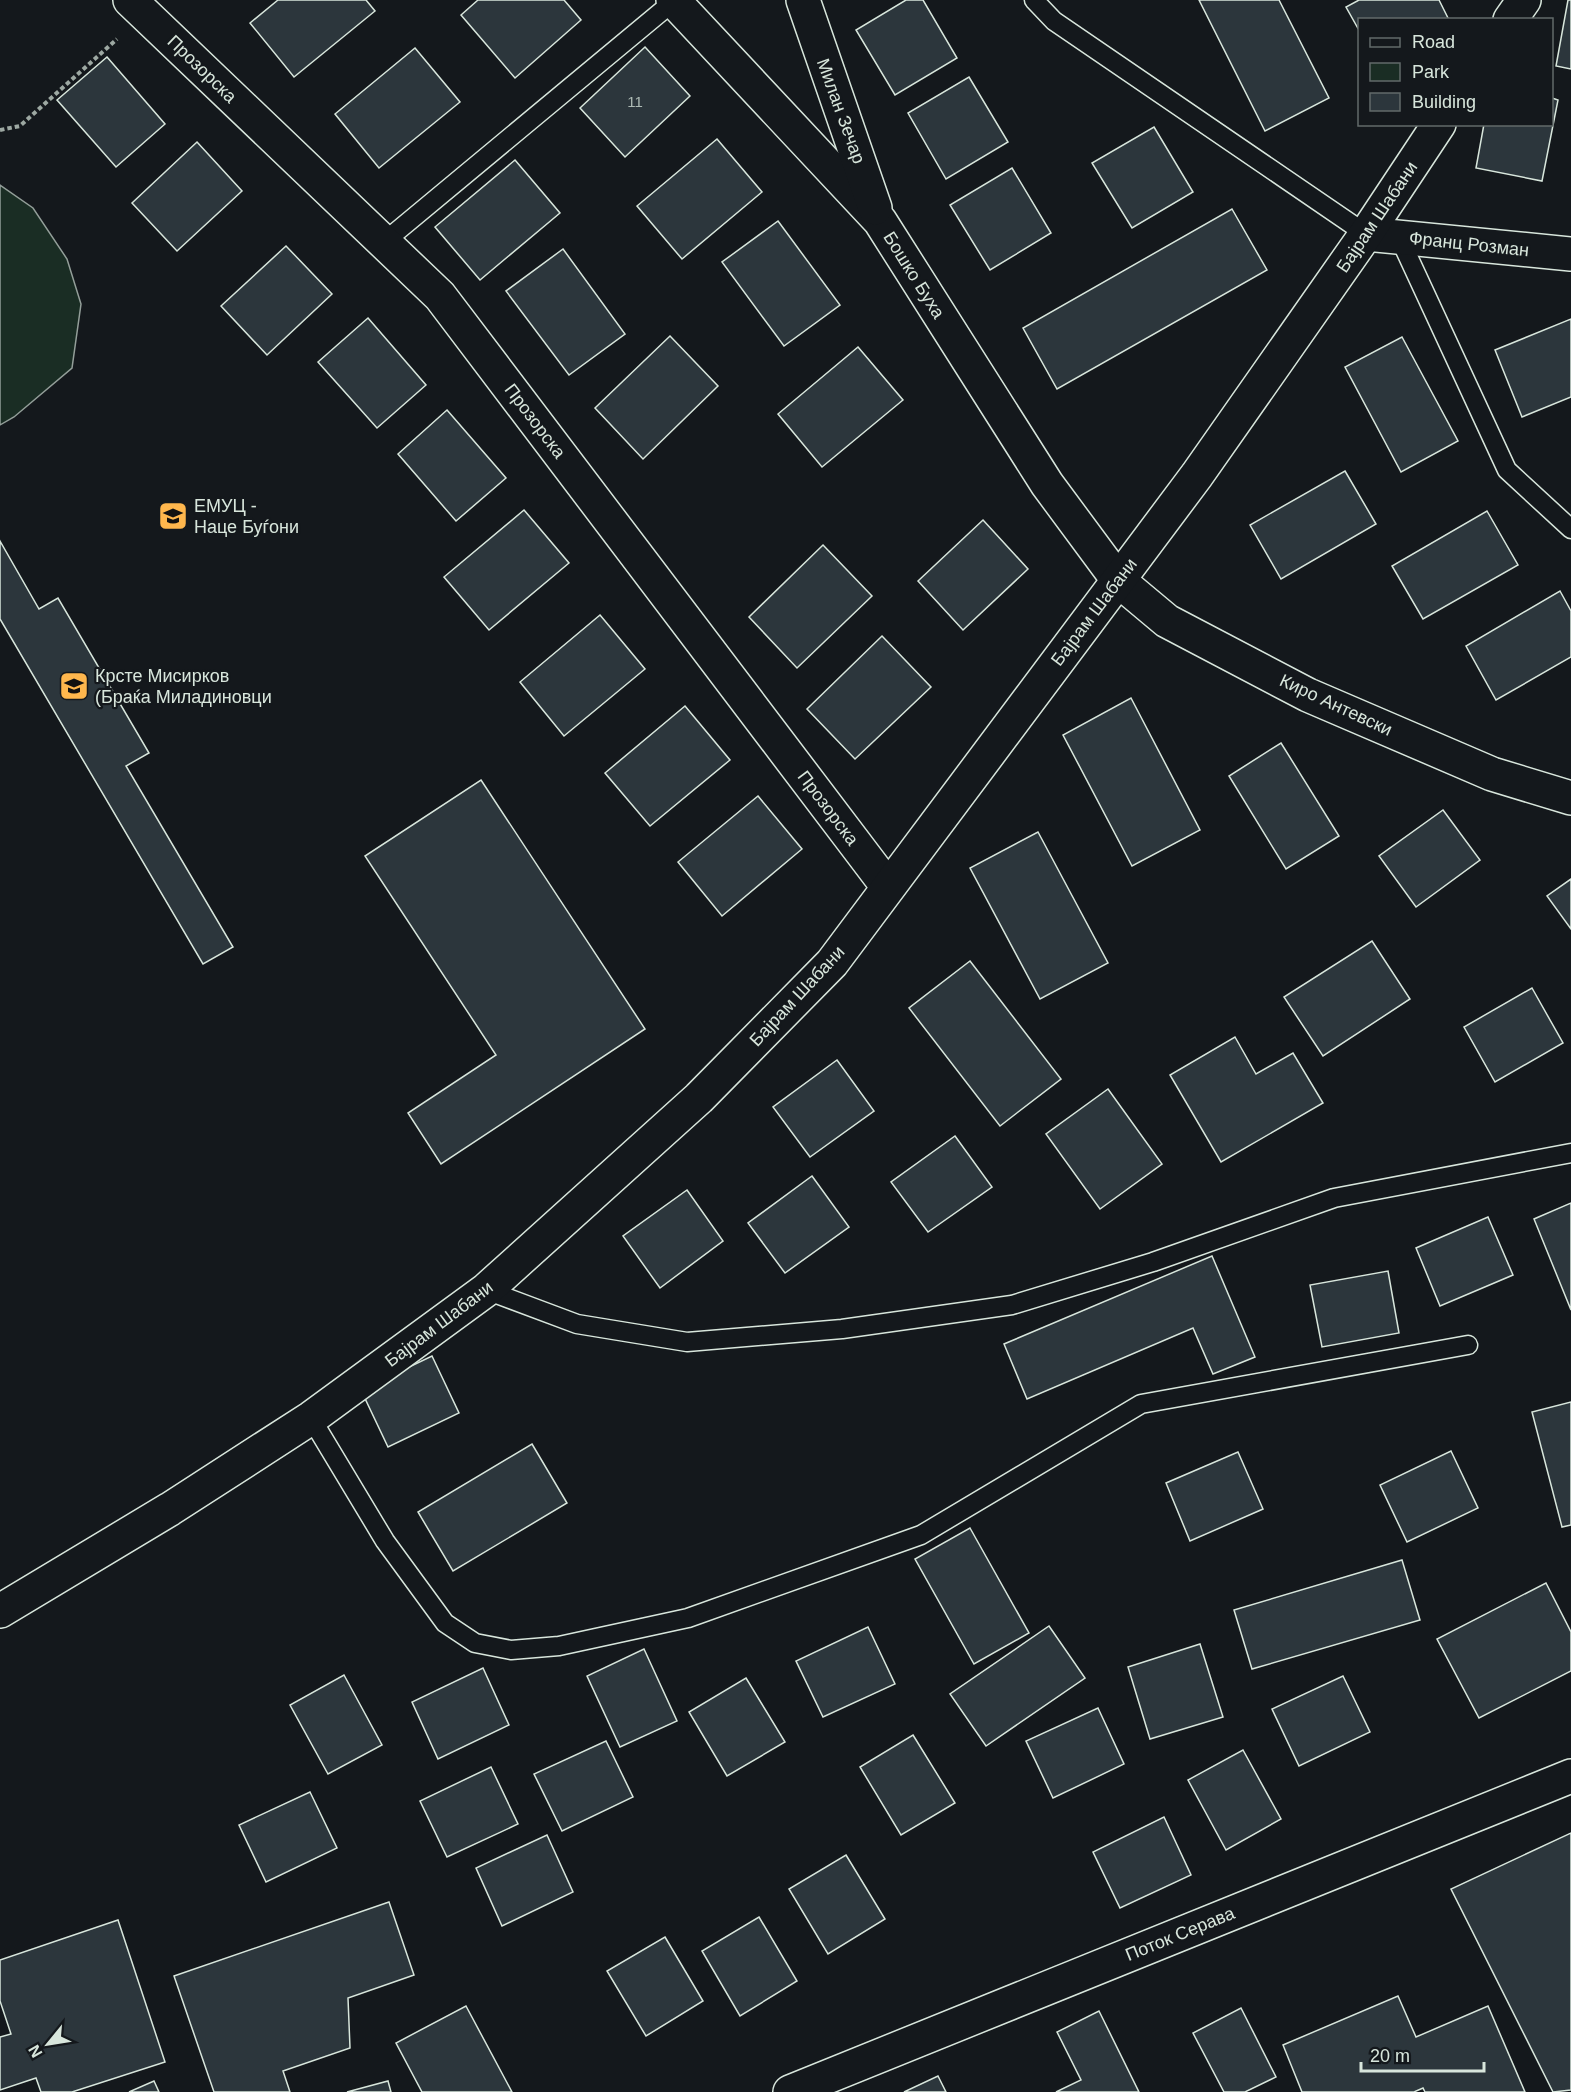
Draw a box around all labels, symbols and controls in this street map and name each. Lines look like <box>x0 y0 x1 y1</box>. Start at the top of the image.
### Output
legend <box>1358 18 1553 126</box>
street label: Прозорска <box>163 31 241 107</box>
text: Road <box>1412 32 1455 52</box>
street label: Милан Зечар <box>813 56 869 166</box>
text: Park <box>1412 62 1450 82</box>
text: Building <box>1412 92 1476 112</box>
house number: 11 <box>627 93 643 110</box>
street label: Бајрам Шабани <box>1332 158 1422 276</box>
street label: Бошко Буха <box>879 228 949 323</box>
street label: Франц Розман <box>1408 228 1530 260</box>
street label: Прозорска <box>500 380 570 463</box>
place label: ЕМУЦ - Наце Буѓони <box>194 496 299 537</box>
school or university icon: ЕМУЦ - Наце Буѓони <box>157 500 189 532</box>
street label: Бајрам Шабани <box>1047 554 1141 670</box>
place label: Крсте Мисирков (Браќа Миладиновци <box>95 666 272 707</box>
school or university icon: Крсте Мисирков (Браќа Миладиновци <box>58 670 90 702</box>
street label: Киро Антевски <box>1277 670 1395 740</box>
street label: Прозорска <box>793 767 863 850</box>
street label: Бајрам Шабани <box>745 942 849 1050</box>
street label: Бајрам Шабани <box>381 1277 497 1371</box>
street label: Поток Серава <box>1123 1903 1238 1965</box>
north arrow <box>18 2014 78 2074</box>
scale bar <box>1361 2035 1484 2073</box>
text: N <box>25 2042 46 2061</box>
text: 20 m <box>1370 2046 1410 2066</box>

